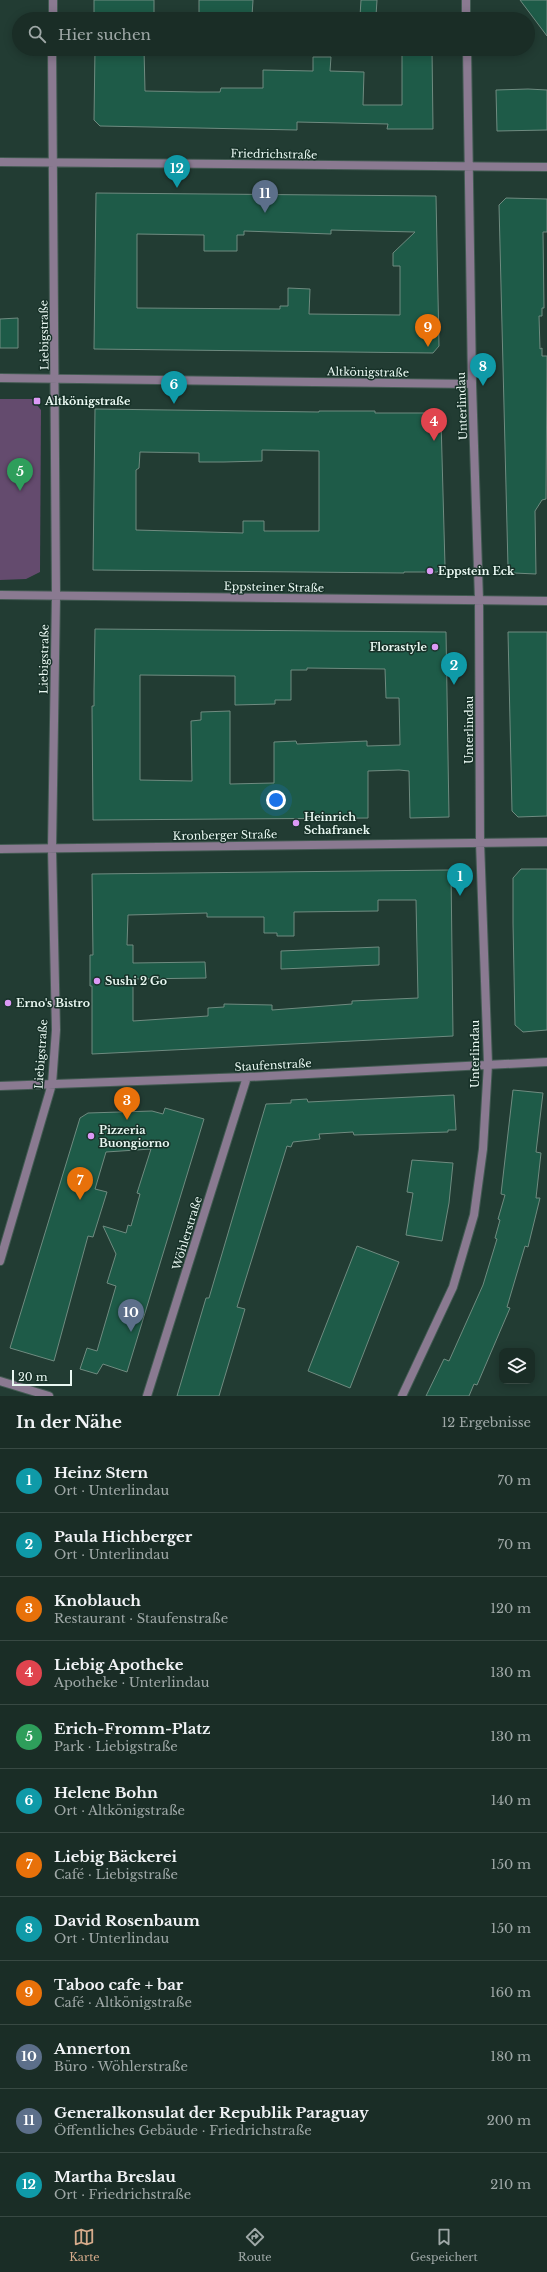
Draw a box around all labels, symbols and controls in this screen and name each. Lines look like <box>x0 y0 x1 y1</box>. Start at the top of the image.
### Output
search box <box>12 12 535 56</box>
icon: search <box>26 23 48 45</box>
text: Hier suchen <box>58 25 151 44</box>
street label: Friedrichstraße <box>230 146 318 162</box>
pin: 12 <box>164 155 190 188</box>
pin: 11 <box>252 180 278 213</box>
street label: Liebigstraße <box>36 300 52 370</box>
pin: 9 <box>415 314 441 347</box>
pin: 8 <box>470 353 496 386</box>
street label: Altkönigstraße <box>326 364 409 380</box>
pin: 6 <box>161 371 187 404</box>
street label: Unterlindau <box>454 371 470 440</box>
place label: Altkönigstraße <box>44 394 131 408</box>
marker: Altkönigstraße <box>32 396 42 406</box>
pin: 4 <box>421 408 447 441</box>
pin: 5 <box>7 458 33 491</box>
place label: Eppstein Eck <box>438 564 515 578</box>
marker: Eppstein Eck <box>425 566 435 576</box>
street label: Eppsteiner Straße <box>224 579 324 595</box>
street label: Liebigstraße <box>36 624 52 694</box>
place label: Florastyle <box>370 640 428 654</box>
marker: Florastyle <box>430 642 440 652</box>
pin: 2 <box>441 652 467 685</box>
street label: Unterlindau <box>462 695 476 764</box>
your location <box>266 790 286 810</box>
place label: Heinrich Schafranek <box>304 810 371 837</box>
marker: Heinrich Schafranek <box>291 818 301 828</box>
street label: Kronberger Straße <box>173 827 277 843</box>
pin: 1 <box>447 863 473 896</box>
place label: Sushi 2 Go <box>105 974 167 988</box>
marker: Sushi 2 Go <box>92 976 102 986</box>
place label: Erno's Bistro <box>16 996 90 1010</box>
marker: Erno's Bistro <box>3 998 13 1008</box>
street label: Liebigstraße <box>32 1019 50 1089</box>
street label: Unterlindau <box>468 1019 482 1088</box>
street label: Staufenstraße <box>234 1056 312 1074</box>
pin: 3 <box>114 1087 140 1120</box>
place label: Pizzeria Buongiorno <box>99 1123 169 1150</box>
marker: Pizzeria Buongiorno <box>86 1131 96 1141</box>
pin: 7 <box>67 1167 93 1200</box>
street label: Wöhlerstraße <box>169 1194 205 1272</box>
pin: 10 <box>118 1299 144 1332</box>
map controls <box>499 1348 535 1384</box>
button: layers <box>499 1348 535 1384</box>
scale bar <box>12 1368 72 1387</box>
text: 20 m <box>18 1370 48 1384</box>
text: In der Nähe <box>16 1412 122 1433</box>
text: 12 Ergebnisse <box>442 1414 531 1431</box>
text: Heinz Stern <box>54 1463 148 1482</box>
text: 1 <box>26 1472 32 1489</box>
text: 70 m <box>498 1472 531 1489</box>
text: Ort · Unterlindau <box>54 1482 169 1499</box>
text: Paula Hichberger <box>54 1527 192 1546</box>
text: 2 <box>25 1536 33 1553</box>
text: 70 m <box>498 1536 531 1553</box>
text: Ort · Unterlindau <box>54 1546 169 1563</box>
text: Knoblauch <box>54 1591 141 1610</box>
text: 3 <box>25 1600 33 1617</box>
text: 120 m <box>490 1600 531 1617</box>
text: Restaurant · Staufenstraße <box>54 1610 228 1627</box>
text: Liebig Apotheke <box>54 1655 183 1674</box>
text: 4 <box>25 1664 33 1681</box>
text: 130 m <box>490 1664 531 1681</box>
text: Apotheke · Unterlindau <box>54 1674 209 1691</box>
text: Erich-Fromm-Platz <box>54 1719 211 1738</box>
text: 5 <box>25 1728 33 1745</box>
text: 130 m <box>490 1728 531 1745</box>
text: Park · Liebigstraße <box>54 1738 178 1755</box>
text: Helene Bohn <box>54 1783 158 1802</box>
text: 6 <box>25 1792 33 1809</box>
text: 140 m <box>491 1792 531 1809</box>
text: Ort · Altkönigstraße <box>54 1802 185 1819</box>
text: Liebig Bäckerei <box>54 1847 177 1866</box>
text: 7 <box>26 1856 32 1873</box>
text: 150 m <box>491 1856 531 1873</box>
text: Café · Liebigstraße <box>54 1866 178 1883</box>
text: David Rosenbaum <box>54 1911 200 1930</box>
text: 8 <box>25 1920 33 1937</box>
text: 150 m <box>491 1920 531 1937</box>
text: Ort · Unterlindau <box>54 1930 169 1947</box>
text: Taboo cafe + bar <box>54 1975 183 1994</box>
text: 9 <box>25 1984 33 2001</box>
text: 160 m <box>490 1984 531 2001</box>
text: Café · Altkönigstraße <box>54 1994 192 2011</box>
text: Annerton <box>54 2039 131 2058</box>
text: 10 <box>21 2048 37 2065</box>
text: 180 m <box>490 2048 531 2065</box>
text: Büro · Wöhlerstraße <box>54 2058 188 2075</box>
text: Generalkonsulat der Republik Paraguay <box>54 2103 369 2122</box>
text: 11 <box>23 2112 35 2129</box>
text: 200 m <box>487 2112 531 2129</box>
text: Öffentliches Gebäude · Friedrichstraße <box>54 2122 312 2139</box>
text: Martha Breslau <box>54 2167 176 2186</box>
text: 12 <box>22 2176 36 2193</box>
text: 210 m <box>490 2176 531 2193</box>
text: Ort · Friedrichstraße <box>54 2186 191 2203</box>
tab: Karte <box>69 2226 100 2264</box>
tab: Route <box>238 2226 272 2264</box>
tab: Gespeichert <box>410 2226 478 2264</box>

